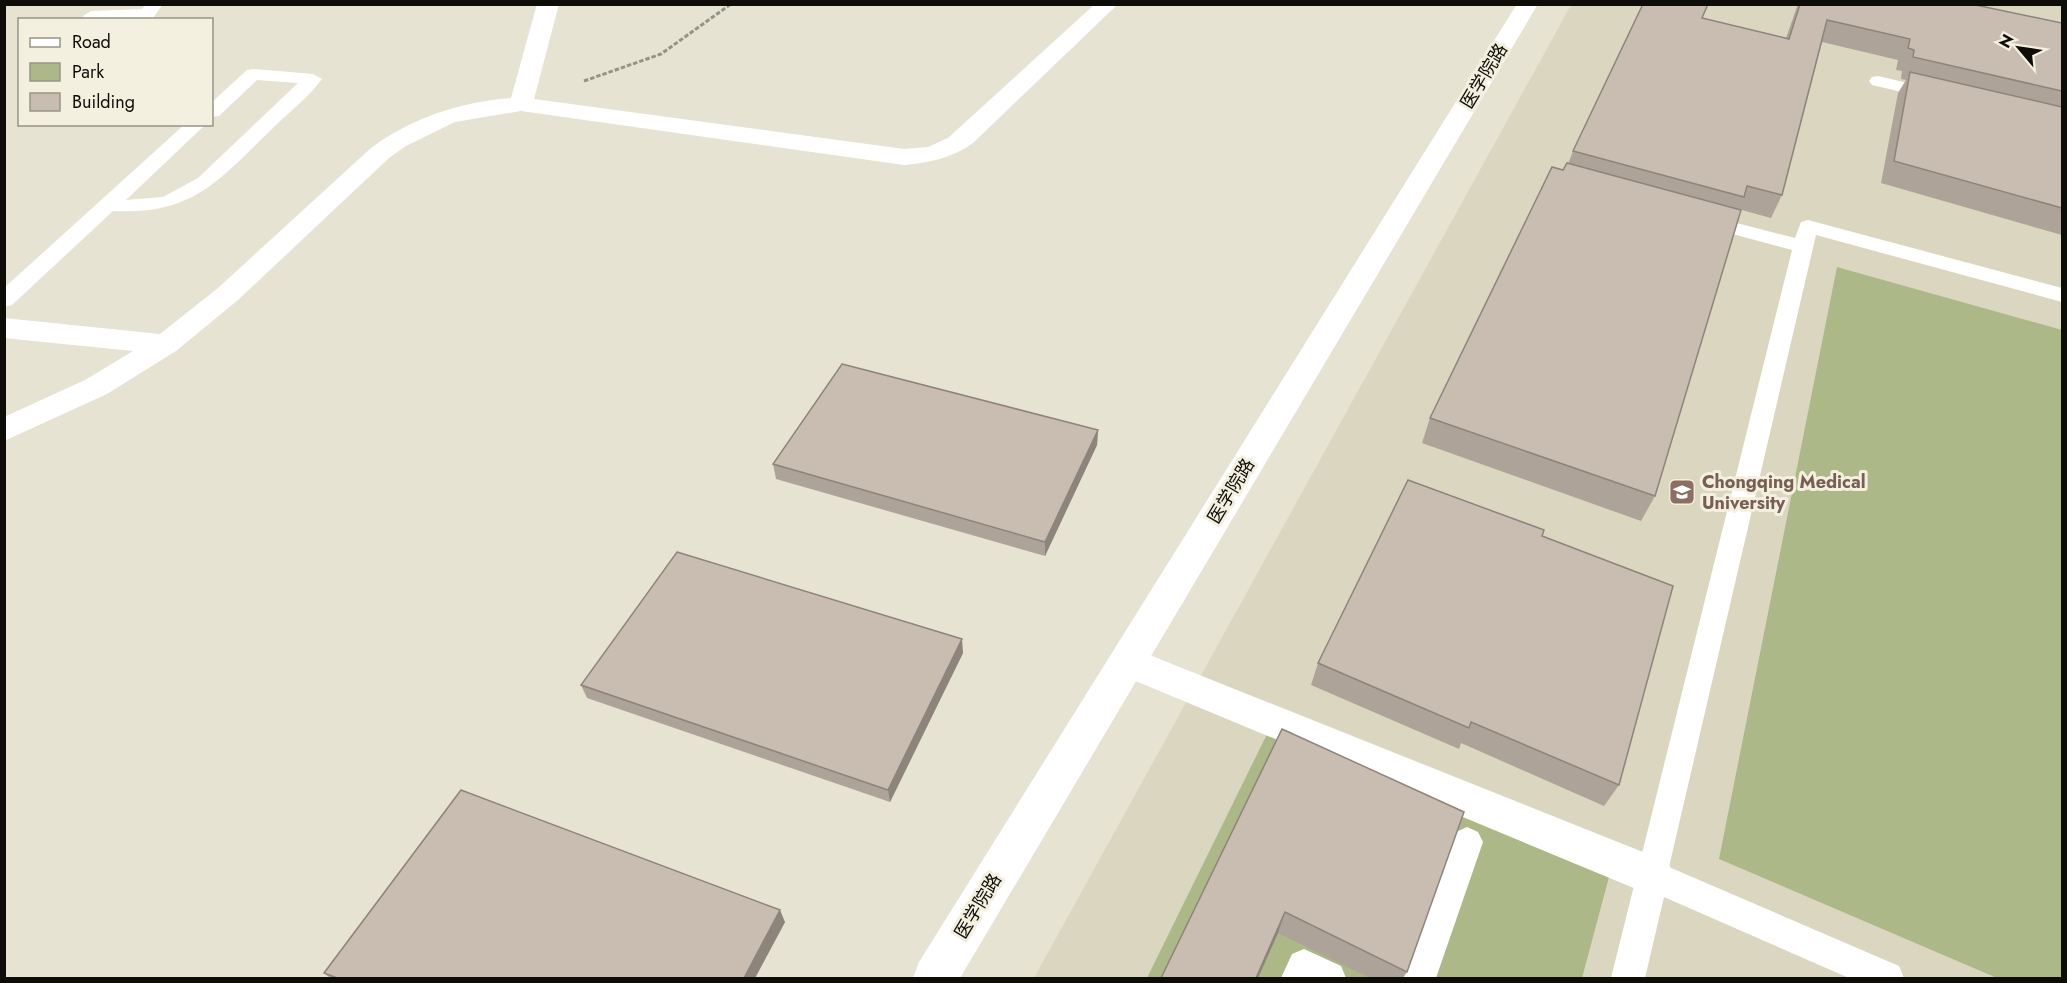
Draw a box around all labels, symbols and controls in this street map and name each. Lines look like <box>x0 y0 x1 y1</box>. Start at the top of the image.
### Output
legend <box>18 18 213 126</box>
north arrow <box>1989 18 2049 78</box>
text: Road <box>72 29 111 55</box>
text: N <box>1993 30 2019 52</box>
street label: 医学院路 <box>1454 38 1514 114</box>
text: Park <box>72 59 104 85</box>
text: Building <box>72 89 135 115</box>
street label: 医学院路 <box>1201 453 1261 529</box>
place label: Chongqing Medical University <box>1702 469 1866 516</box>
school or university icon: Chongqing Medical University <box>1667 477 1697 507</box>
street label: 医学院路 <box>948 868 1008 944</box>

